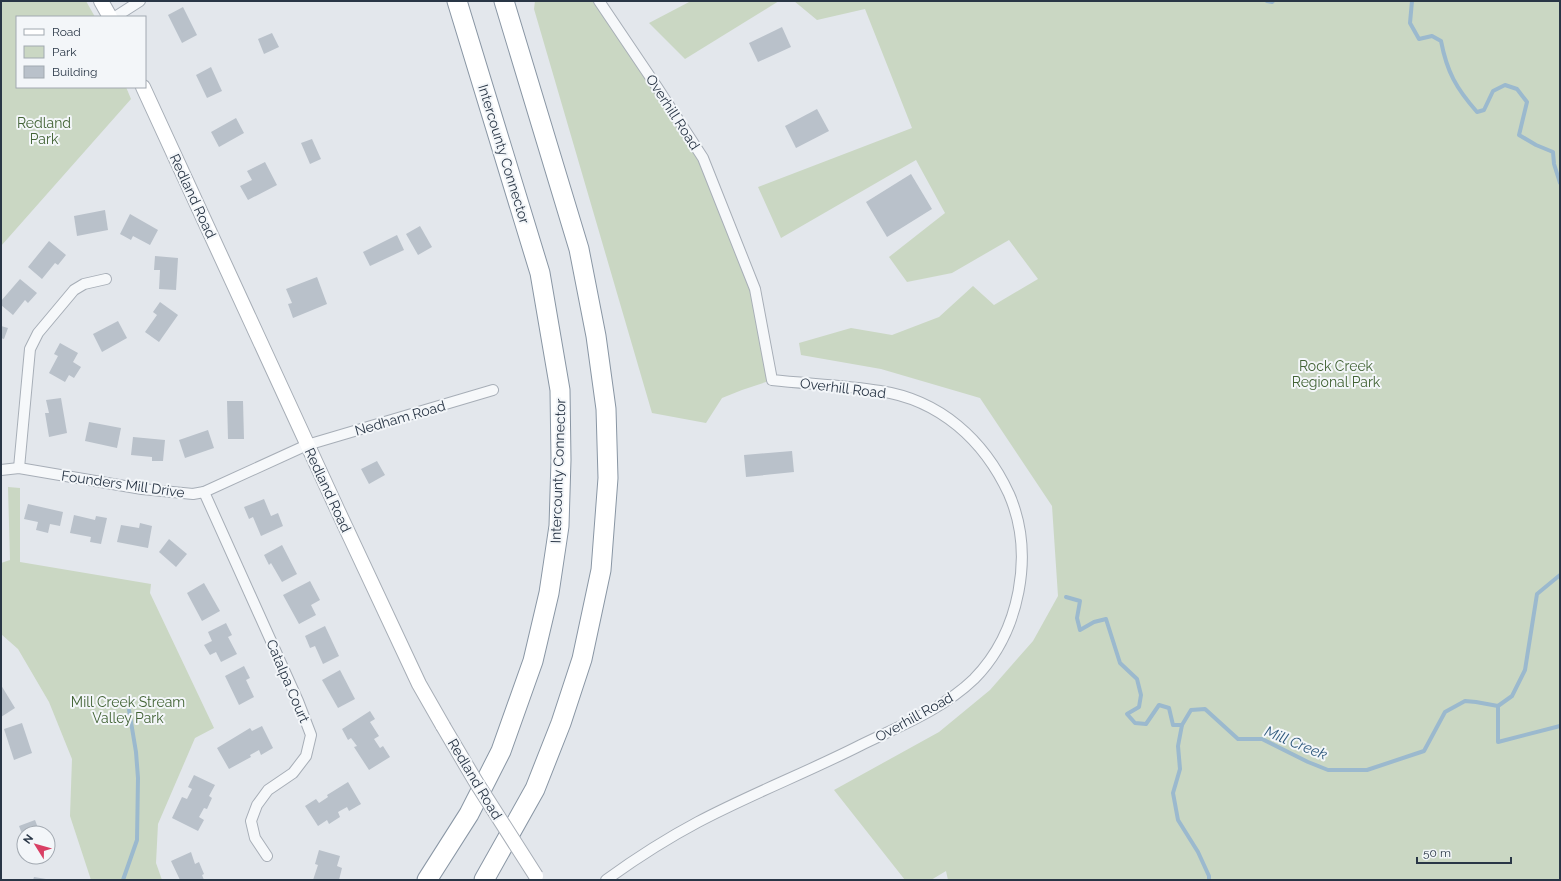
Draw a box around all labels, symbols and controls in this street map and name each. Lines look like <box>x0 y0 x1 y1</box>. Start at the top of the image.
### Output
legend <box>16 16 146 88</box>
text: Road <box>52 25 81 39</box>
text: Park <box>52 45 77 59</box>
text: Building <box>52 65 98 79</box>
street label: Overhill Road <box>643 71 703 153</box>
street label: Intercounty Connector <box>475 82 533 226</box>
park label: Redland Park <box>17 115 71 147</box>
street label: Redland Road <box>166 151 220 241</box>
park label: Rock Creek Regional Park <box>1292 358 1381 390</box>
street label: Overhill Road <box>799 375 887 401</box>
street label: Nedham Road <box>353 397 447 439</box>
street label: Intercounty Connector <box>547 398 569 544</box>
street label: Redland Road <box>301 445 355 535</box>
street label: Founders Mill Drive <box>60 467 186 501</box>
street label: Catalpa Court <box>263 637 313 725</box>
street label: Overhill Road <box>872 689 956 745</box>
park label: Mill Creek Stream Valley Park <box>71 694 185 726</box>
water label: Mill Creek <box>1262 722 1330 764</box>
street label: Redland Road <box>445 736 505 822</box>
north arrow <box>16 825 56 865</box>
text: N <box>21 832 36 847</box>
scale bar <box>1417 839 1511 865</box>
text: 50 m <box>1423 846 1451 860</box>

